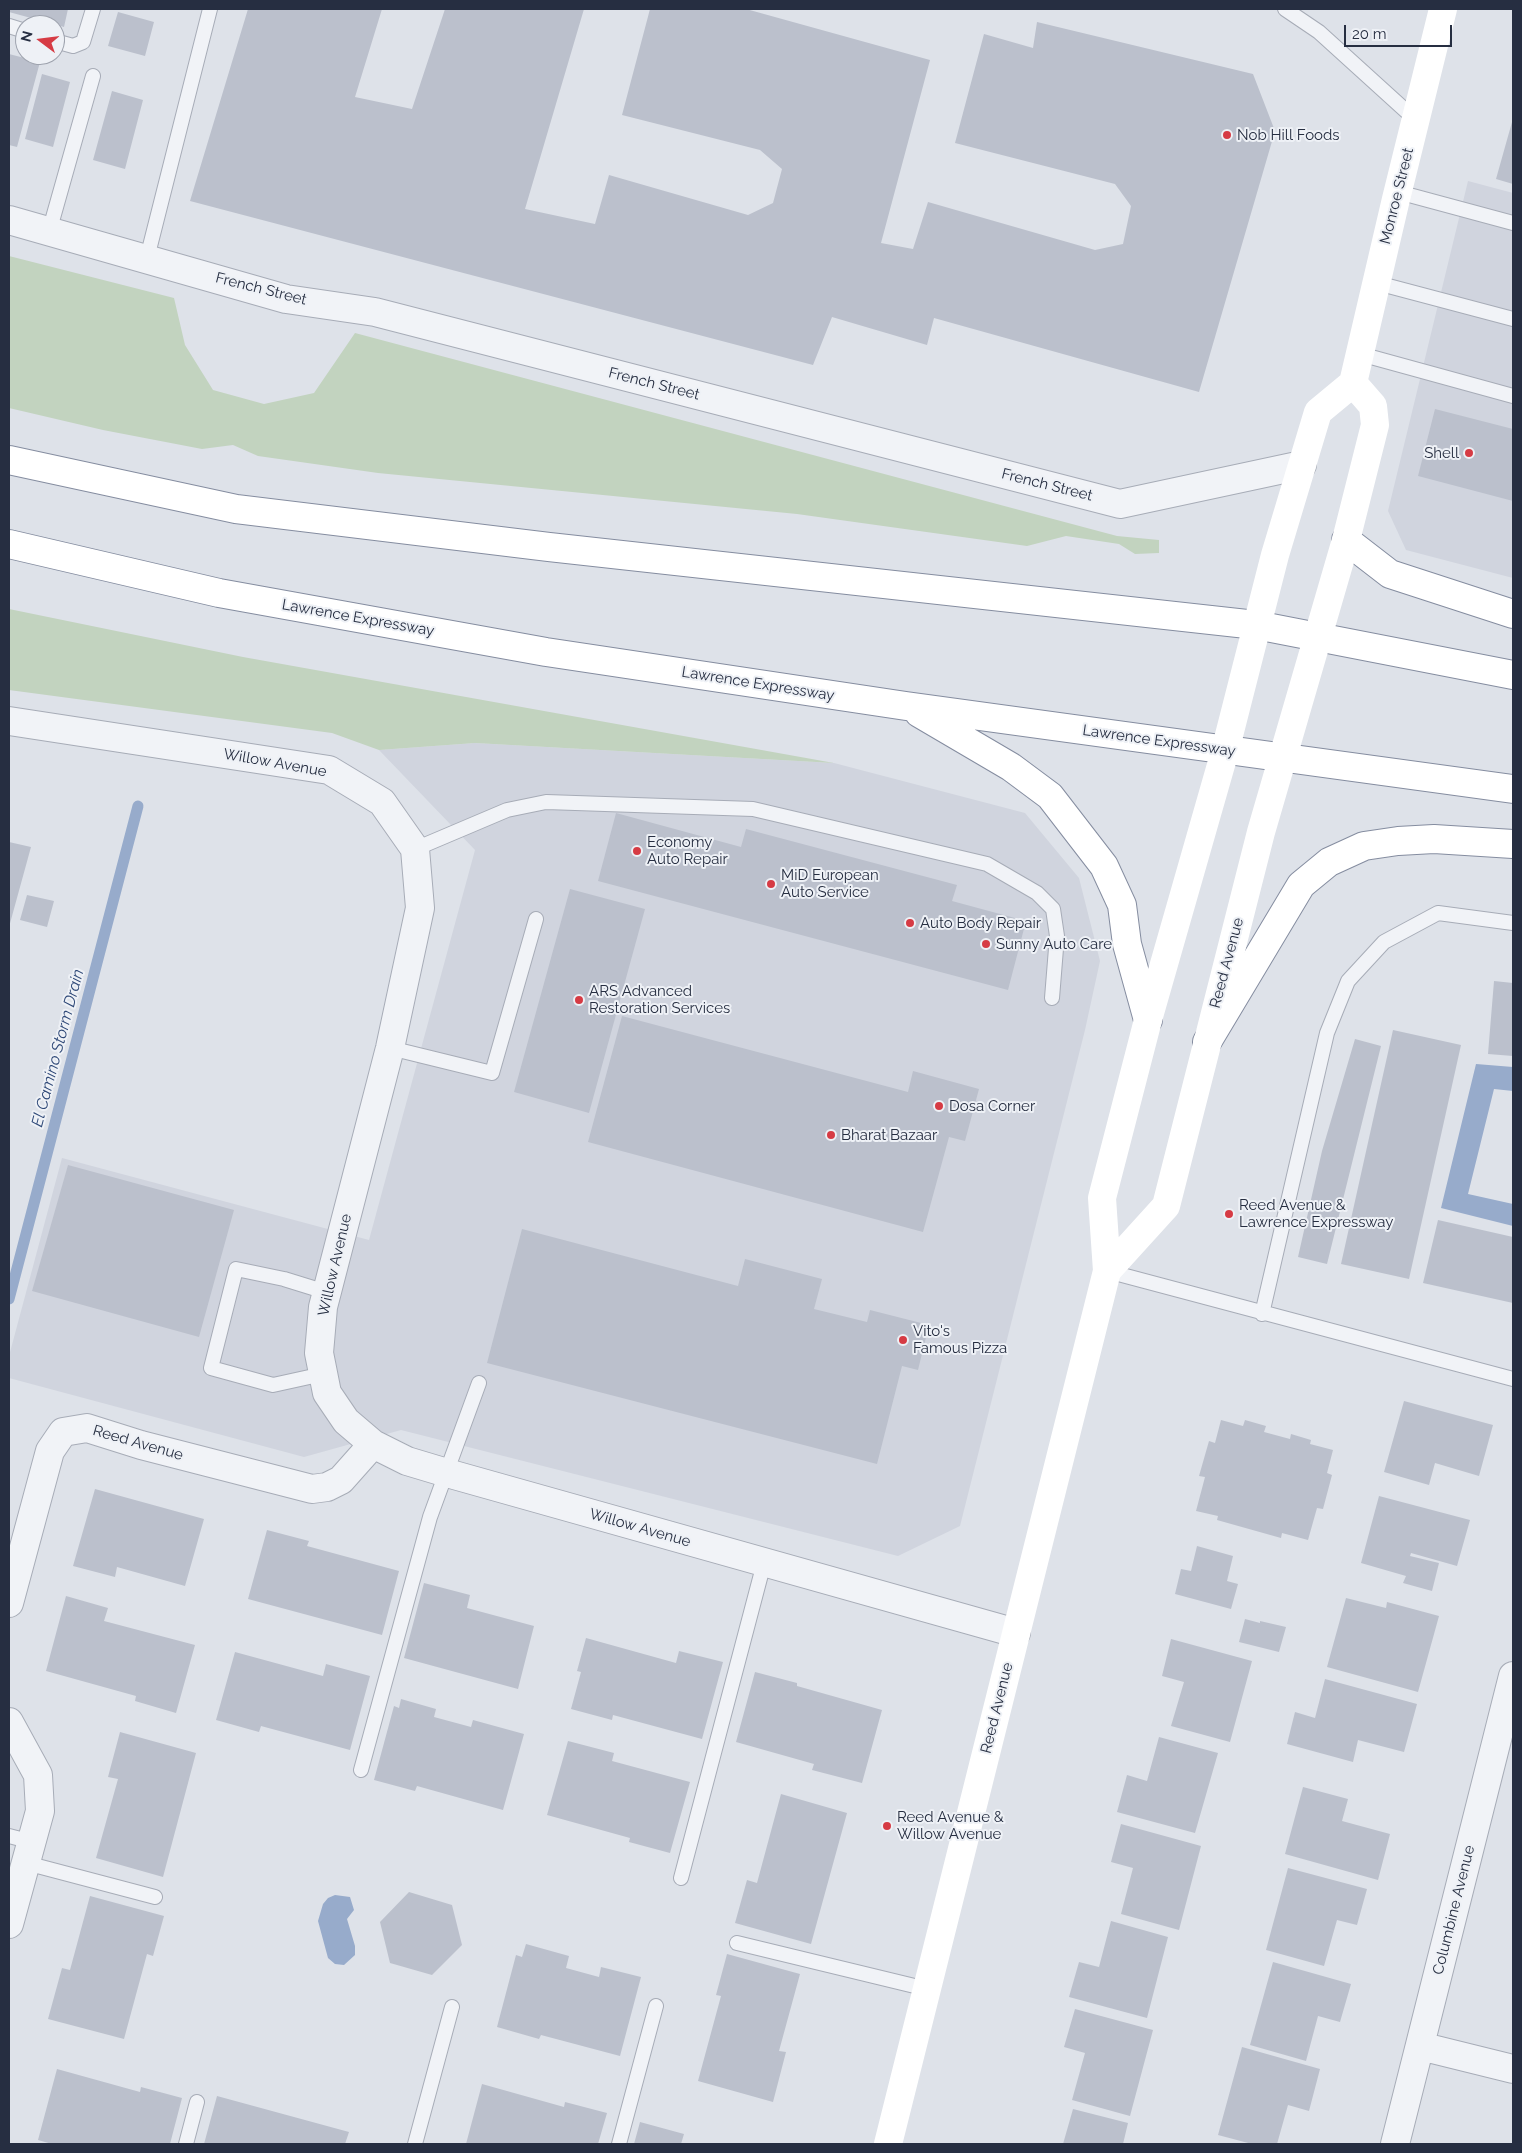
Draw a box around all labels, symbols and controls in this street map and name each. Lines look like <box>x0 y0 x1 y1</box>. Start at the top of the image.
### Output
north arrow <box>15 15 65 65</box>
scale bar <box>1347 15 1454 47</box>
text: 20 m <box>1352 25 1387 43</box>
text: N <box>17 29 36 44</box>
place label: Nob Hill Foods <box>1237 126 1340 144</box>
marker: Nob Hill Foods <box>1221 129 1233 141</box>
street label: Monroe Street <box>1376 146 1418 246</box>
street label: French Street <box>214 269 308 309</box>
street label: French Street <box>607 364 701 404</box>
place label: Shell <box>1424 444 1459 462</box>
marker: Shell <box>1463 447 1475 459</box>
street label: French Street <box>1000 465 1094 505</box>
street label: Lawrence Expressway <box>280 596 436 640</box>
street label: Lawrence Expressway <box>680 663 836 705</box>
street label: Lawrence Expressway <box>1081 721 1237 761</box>
street label: Willow Avenue <box>222 745 328 781</box>
place label: Economy Auto Repair <box>647 833 728 868</box>
marker: Economy Auto Repair <box>631 845 643 857</box>
place label: MiD European Auto Service <box>781 866 879 901</box>
marker: MiD European Auto Service <box>765 878 777 890</box>
place label: Auto Body Repair <box>920 914 1041 932</box>
street label: Reed Avenue <box>1206 916 1248 1010</box>
marker: Auto Body Repair <box>904 917 916 929</box>
place label: Sunny Auto Care <box>996 935 1112 953</box>
marker: Sunny Auto Care <box>980 938 992 950</box>
water label: El Camino Storm Drain <box>28 967 88 1129</box>
place label: ARS Advanced Restoration Services <box>589 982 730 1017</box>
marker: ARS Advanced Restoration Services <box>573 994 585 1006</box>
place label: Dosa Corner <box>949 1097 1035 1115</box>
marker: Dosa Corner <box>933 1100 945 1112</box>
place label: Bharat Bazaar <box>841 1126 937 1144</box>
marker: Bharat Bazaar <box>825 1129 837 1141</box>
place label: Reed Avenue & Lawrence Expressway <box>1239 1196 1393 1231</box>
marker: Reed Avenue & Lawrence Expressway <box>1223 1208 1235 1220</box>
street label: Willow Avenue <box>314 1212 356 1318</box>
place label: Vito's Famous Pizza <box>913 1322 1007 1357</box>
marker: Vito's Famous Pizza <box>897 1334 909 1346</box>
street label: Reed Avenue <box>91 1422 185 1464</box>
street label: Willow Avenue <box>587 1505 693 1551</box>
street label: Reed Avenue <box>977 1661 1017 1755</box>
place label: Reed Avenue & Willow Avenue <box>897 1808 1004 1843</box>
marker: Reed Avenue & Willow Avenue <box>881 1820 893 1832</box>
street label: Columbine Avenue <box>1429 1844 1479 1976</box>

